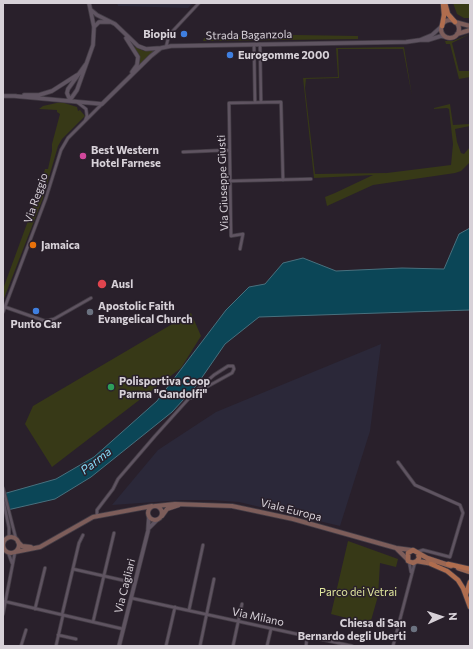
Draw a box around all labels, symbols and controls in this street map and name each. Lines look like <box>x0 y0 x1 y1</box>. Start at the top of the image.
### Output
place label: Biopiu <box>143 27 176 41</box>
street label: Strada Baganzola <box>206 28 292 42</box>
marker: Biopiu <box>179 29 189 39</box>
place label: Eurogomme 2000 <box>238 48 330 62</box>
marker: Eurogomme 2000 <box>225 50 235 60</box>
street label: Via Giuseppe Giusti <box>215 135 231 231</box>
place label: Best Western Hotel Farnese <box>91 143 161 169</box>
marker: Best Western Hotel Farnese <box>78 151 88 161</box>
street label: Via Reggio <box>21 171 51 225</box>
place label: Jamaica <box>41 238 80 252</box>
marker: Jamaica <box>28 240 38 250</box>
place label: Ausl <box>111 277 133 291</box>
marker: Ausl <box>96 278 108 290</box>
place label: Apostolic Faith Evangelical Church <box>98 299 193 325</box>
marker: Punto Car <box>31 306 41 316</box>
marker: Apostolic Faith Evangelical Church <box>85 307 95 317</box>
place label: Punto Car <box>11 317 61 331</box>
place label: Polisportiva Coop Parma "Gandolfi" <box>119 374 210 400</box>
marker: Polisportiva Coop Parma "Gandolfi" <box>106 382 116 392</box>
water label: Parma <box>78 444 114 478</box>
street label: Viale Europa <box>259 496 323 524</box>
street label: Via Cagliari <box>112 557 138 615</box>
park label: Parco dei Vetrai <box>319 585 397 599</box>
north arrow <box>421 597 461 637</box>
street label: Via Milano <box>231 605 285 629</box>
text: N <box>447 612 460 621</box>
place label: Chiesa di San Bernardo degli Uberti <box>298 616 406 642</box>
marker: Chiesa di San Bernardo degli Uberti <box>409 624 419 634</box>

